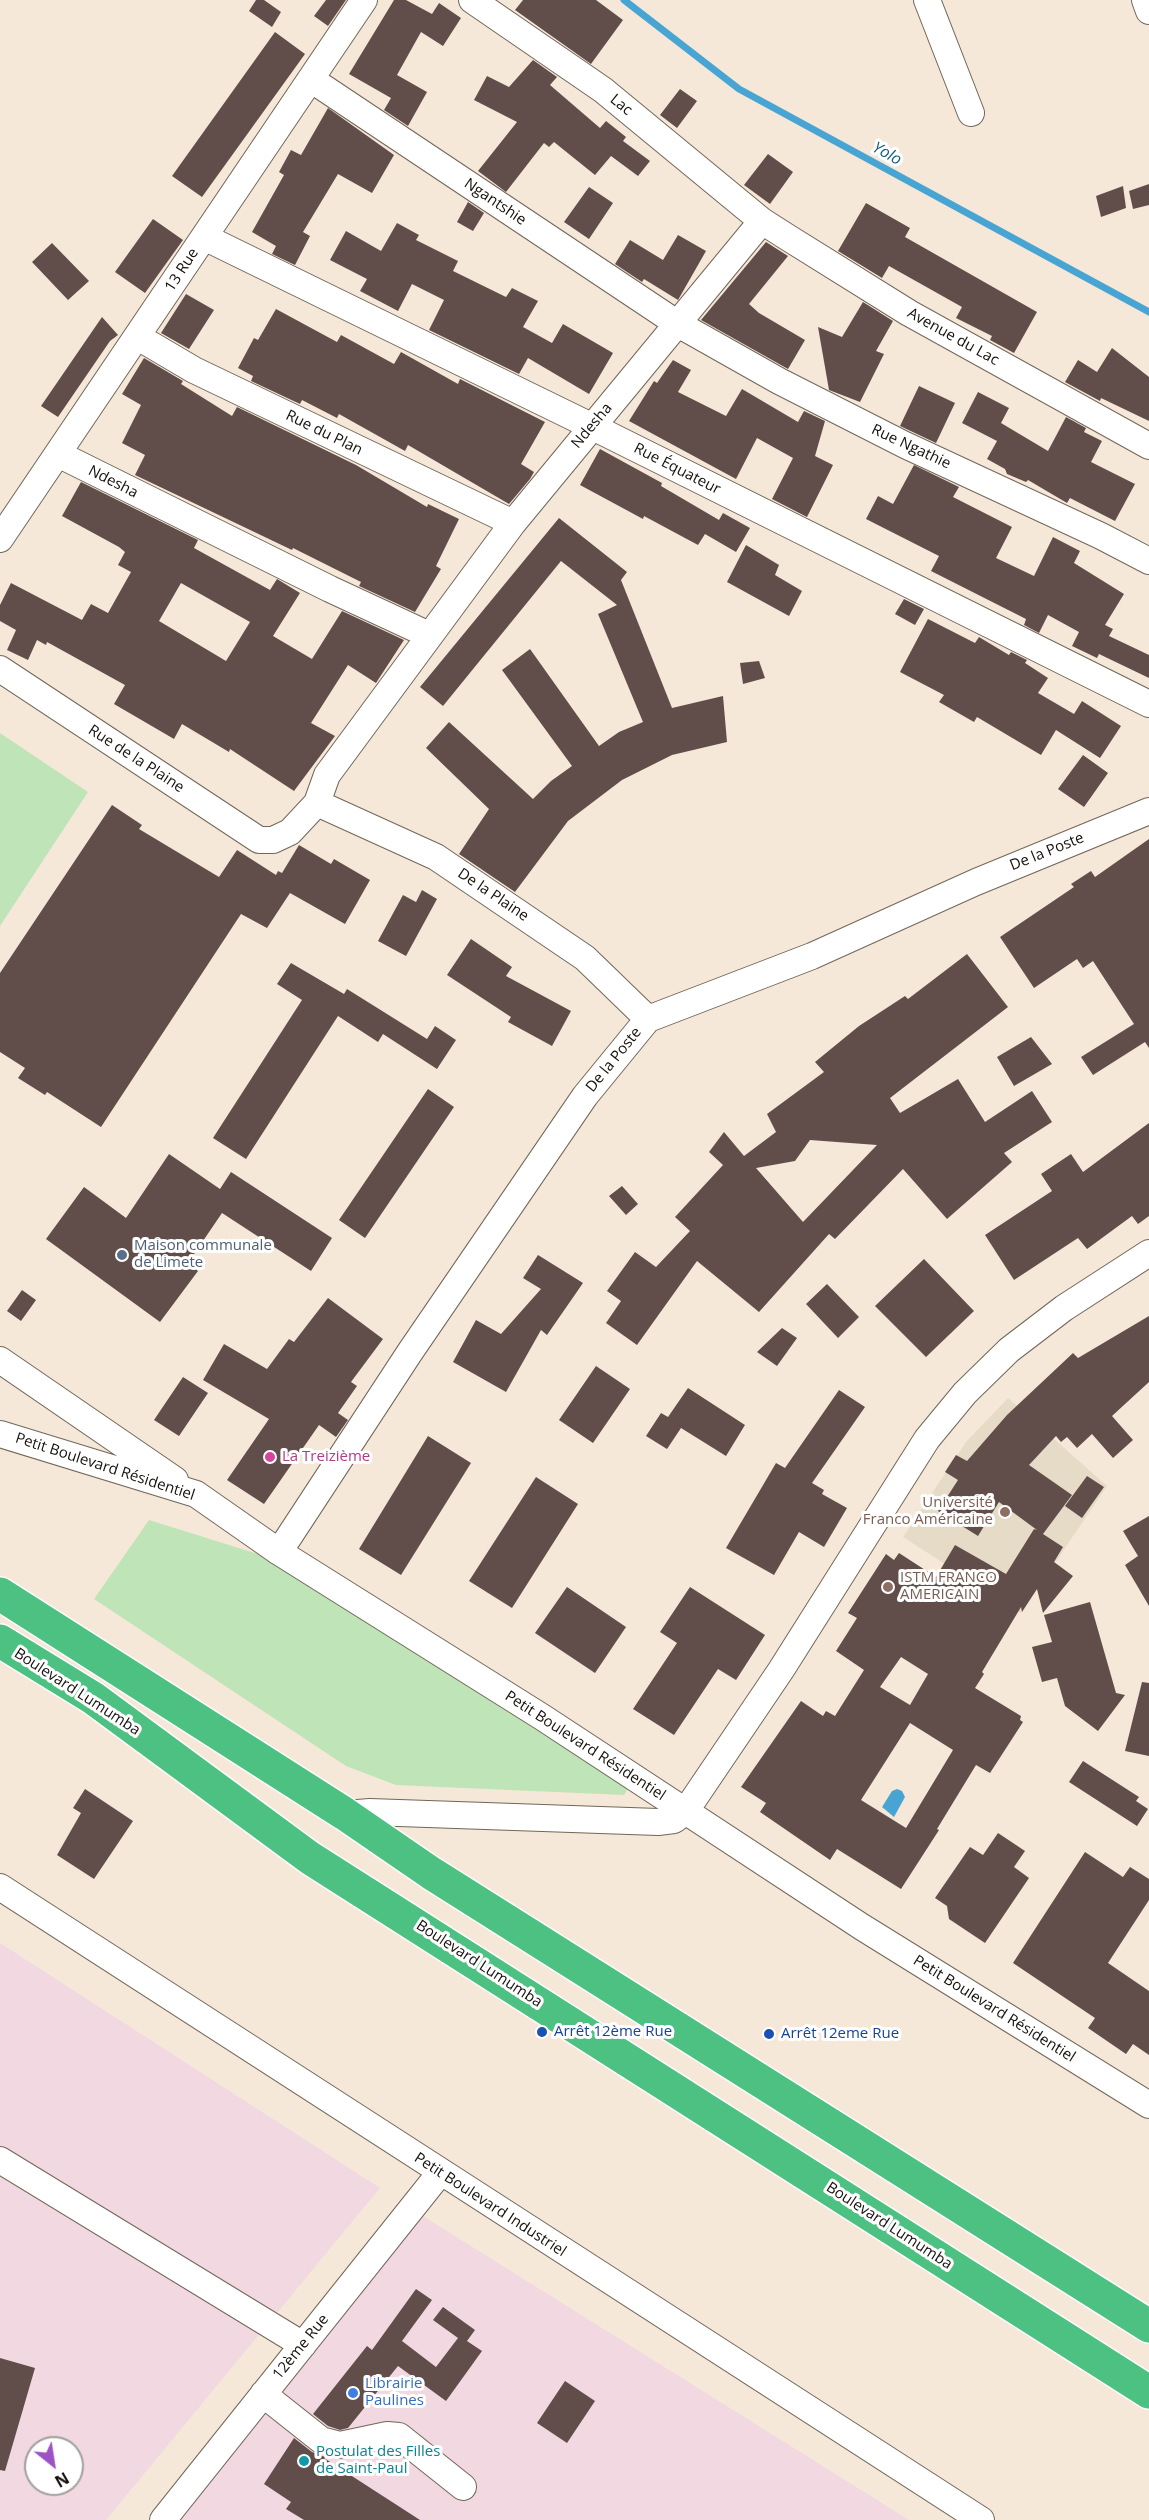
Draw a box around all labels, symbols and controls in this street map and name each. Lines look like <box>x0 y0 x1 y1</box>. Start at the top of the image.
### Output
street label: Lac <box>606 91 636 119</box>
water label: Yolo <box>869 138 905 170</box>
street label: Ngantshie <box>461 175 529 229</box>
street label: 13 Rue <box>161 245 203 295</box>
street label: Avenue du Lac <box>904 304 1002 370</box>
street label: Ndesha <box>568 400 616 452</box>
street label: Rue du Plan <box>283 407 365 459</box>
street label: Rue Ngathie <box>869 421 953 473</box>
street label: Rue Équateur <box>631 439 723 499</box>
street label: Ndesha <box>85 462 141 502</box>
street label: Rue de la Plaine <box>85 721 187 797</box>
street label: De la Poste <box>1007 829 1087 875</box>
street label: De la Plaine <box>454 865 532 925</box>
street label: De la Poste <box>582 1024 646 1096</box>
place label: Maison communale de Limete <box>134 1237 272 1272</box>
marker: Maison communale de Limete <box>115 1248 129 1262</box>
street label: Petit Boulevard Résidentiel <box>13 1429 197 1505</box>
place label: La Treizième <box>282 1448 370 1466</box>
marker: La Treizième <box>263 1450 277 1464</box>
place label: Université Franco Américaine <box>863 1494 993 1529</box>
marker: Université Franco Américaine <box>998 1505 1012 1519</box>
place label: ISTM FRANCO AMERICAIN <box>900 1569 997 1604</box>
marker: ISTM FRANCO AMERICAIN <box>881 1580 895 1594</box>
street label: Boulevard Lumumba <box>11 1645 143 1739</box>
street label: Petit Boulevard Résidentiel <box>501 1687 669 1805</box>
street label: Boulevard Lumumba <box>413 1917 545 2011</box>
street label: Petit Boulevard Résidentiel <box>910 1952 1078 2066</box>
place label: Arrêt 12ème Rue <box>554 2023 672 2041</box>
marker: Arrêt 12ème Rue <box>535 2025 549 2039</box>
place label: Arrêt 12eme Rue <box>781 2025 899 2043</box>
marker: Arrêt 12eme Rue <box>762 2027 776 2041</box>
street label: Petit Boulevard Industriel <box>411 2149 569 2261</box>
street label: Boulevard Lumumba <box>823 2179 955 2273</box>
street label: 12ème Rue <box>269 2311 333 2383</box>
place label: Librairie Paulines <box>365 2375 424 2410</box>
marker: Librairie Paulines <box>346 2386 360 2400</box>
north arrow <box>24 2436 84 2496</box>
place label: Postulat des Filles de Saint-Paul <box>316 2443 440 2478</box>
marker: Postulat des Filles de Saint-Paul <box>297 2454 311 2468</box>
text: N <box>51 2467 73 2493</box>

